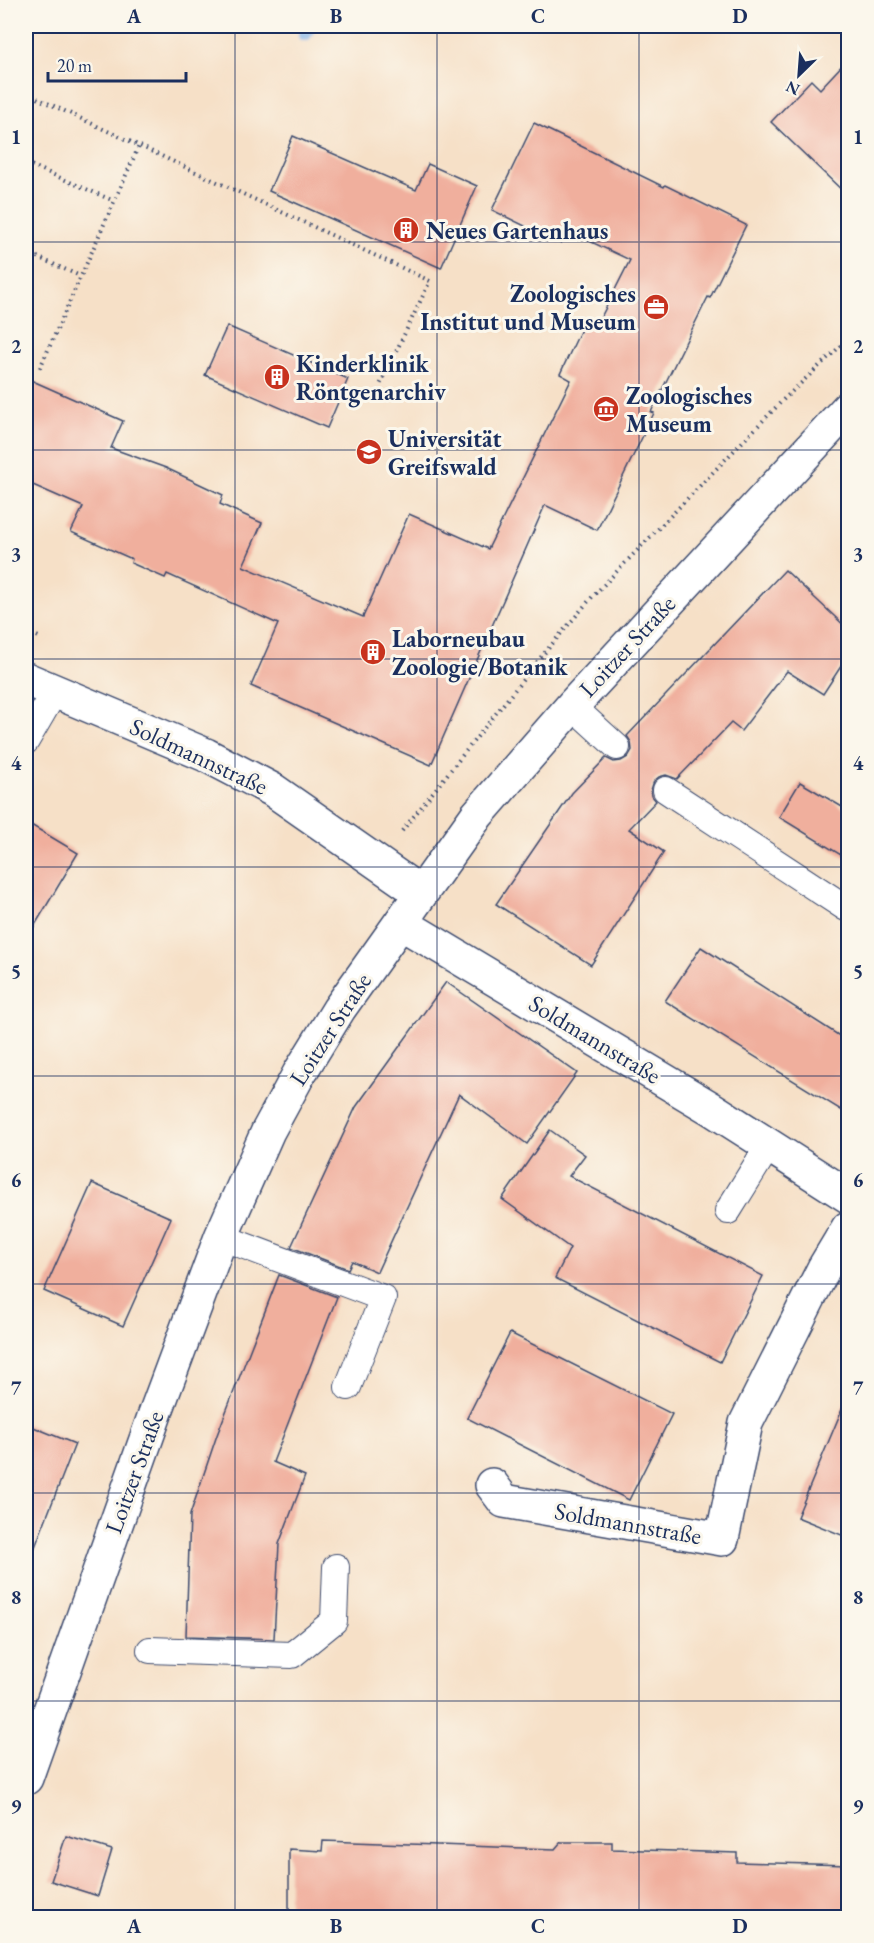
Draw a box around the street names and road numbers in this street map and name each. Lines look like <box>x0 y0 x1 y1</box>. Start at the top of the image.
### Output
street label: Loitzer Straße <box>572 589 682 703</box>
street label: Soldmannstraße <box>125 711 273 801</box>
street label: Loitzer Straße <box>282 967 378 1091</box>
street label: Soldmannstraße <box>523 987 667 1091</box>
street label: Loitzer Straße <box>97 1406 171 1538</box>
street label: Soldmannstraße <box>552 1495 704 1551</box>

